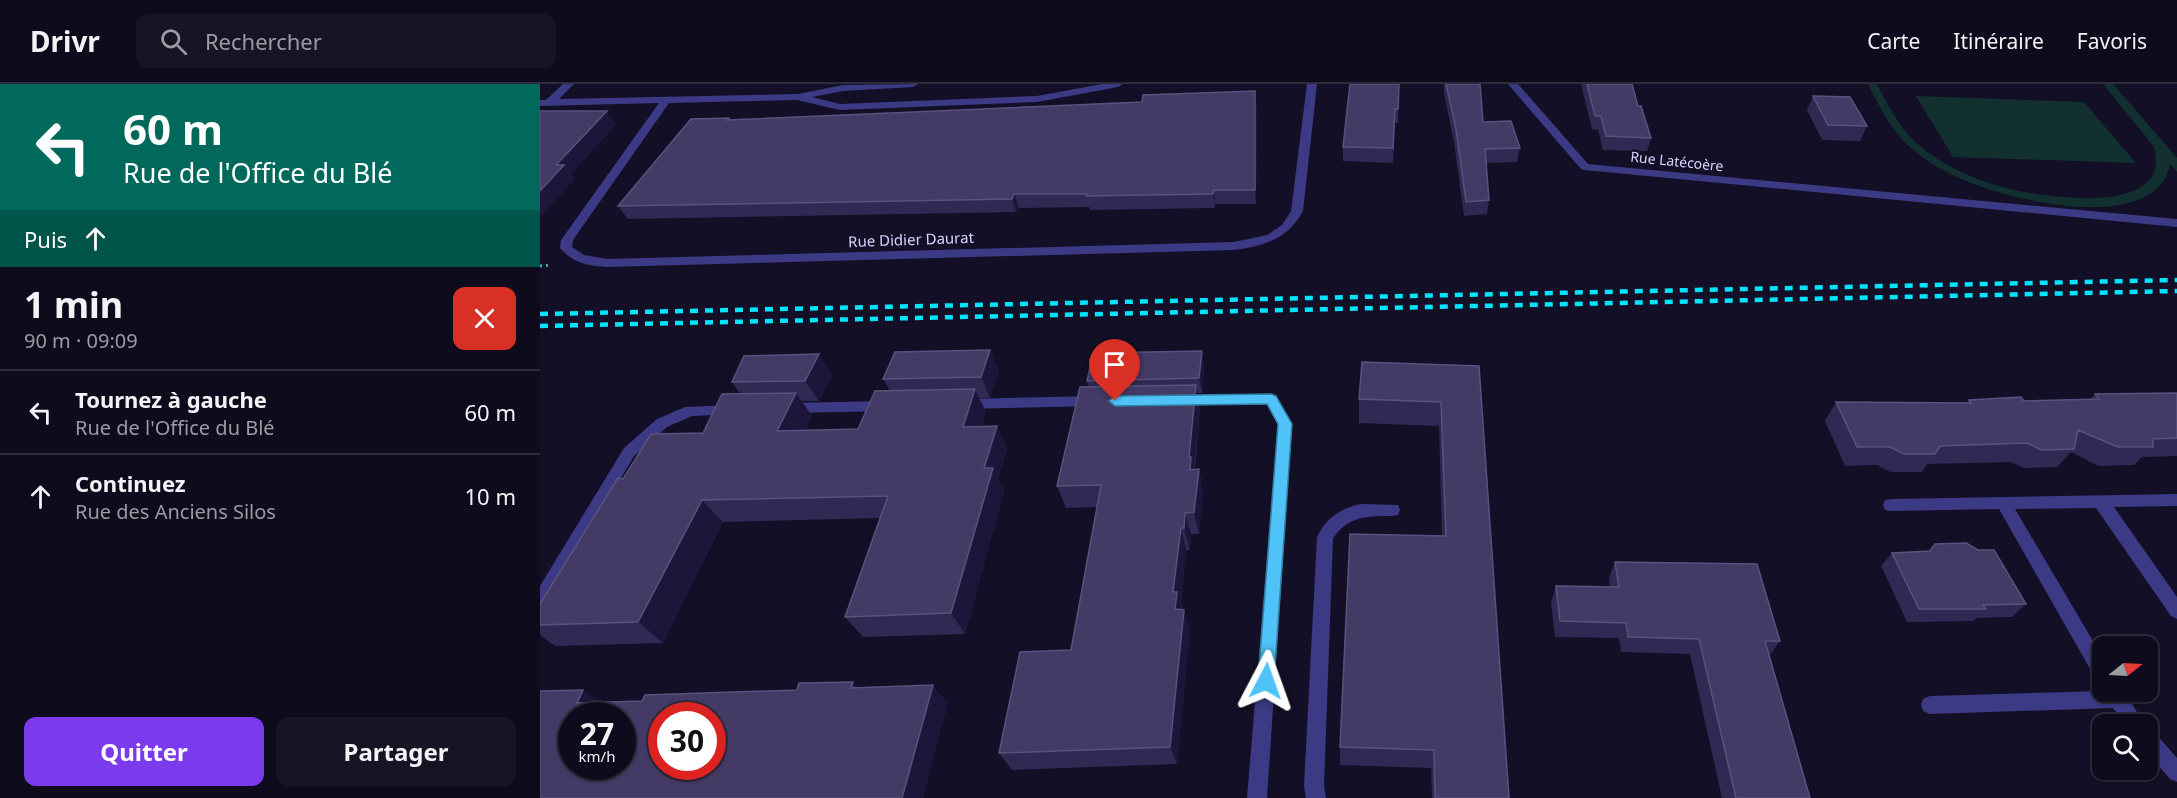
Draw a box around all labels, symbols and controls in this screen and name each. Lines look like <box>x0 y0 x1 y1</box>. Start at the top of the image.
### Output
search box <box>136 14 556 68</box>
text: Drivr <box>30 22 100 60</box>
icon: search <box>157 25 190 58</box>
text: Rechercher <box>205 26 322 56</box>
text: Carte <box>1867 27 1920 55</box>
text: Itinéraire <box>1953 27 2044 55</box>
text: Favoris <box>2077 27 2147 55</box>
text: 60 m <box>123 100 223 157</box>
icon: left <box>24 108 102 186</box>
street label: Rue Latécoère <box>1629 147 1725 175</box>
text: Rue de l'Office du Blé <box>123 154 393 191</box>
icon: ahead <box>79 222 112 255</box>
text: Puis <box>24 224 67 254</box>
street label: Rue Didier Daurat <box>848 227 975 251</box>
text: 1 min <box>24 280 123 329</box>
button: close <box>453 287 516 350</box>
text: 90 m · 09:09 <box>24 327 138 354</box>
pin <box>1089 339 1140 401</box>
icon: arrive <box>1098 348 1131 381</box>
text: Tournez à gauche <box>75 384 267 414</box>
icon: left <box>24 396 57 429</box>
text: 60 m <box>465 397 516 427</box>
text: Rue de l'Office du Blé <box>75 414 275 441</box>
text: Continuez <box>75 468 186 498</box>
icon: ahead <box>24 480 57 513</box>
text: 10 m <box>465 481 516 511</box>
text: Rue des Anciens Silos <box>75 498 276 525</box>
north arrow <box>2092 636 2158 702</box>
map controls <box>2092 636 2158 780</box>
position arrow <box>1234 649 1298 713</box>
speed limit sign: 30 <box>648 702 726 780</box>
text: 27 <box>580 713 614 754</box>
button: search <box>2092 714 2158 780</box>
button: Quitter <box>24 717 264 786</box>
button: Partager <box>276 717 516 786</box>
text: km/h <box>579 746 615 766</box>

